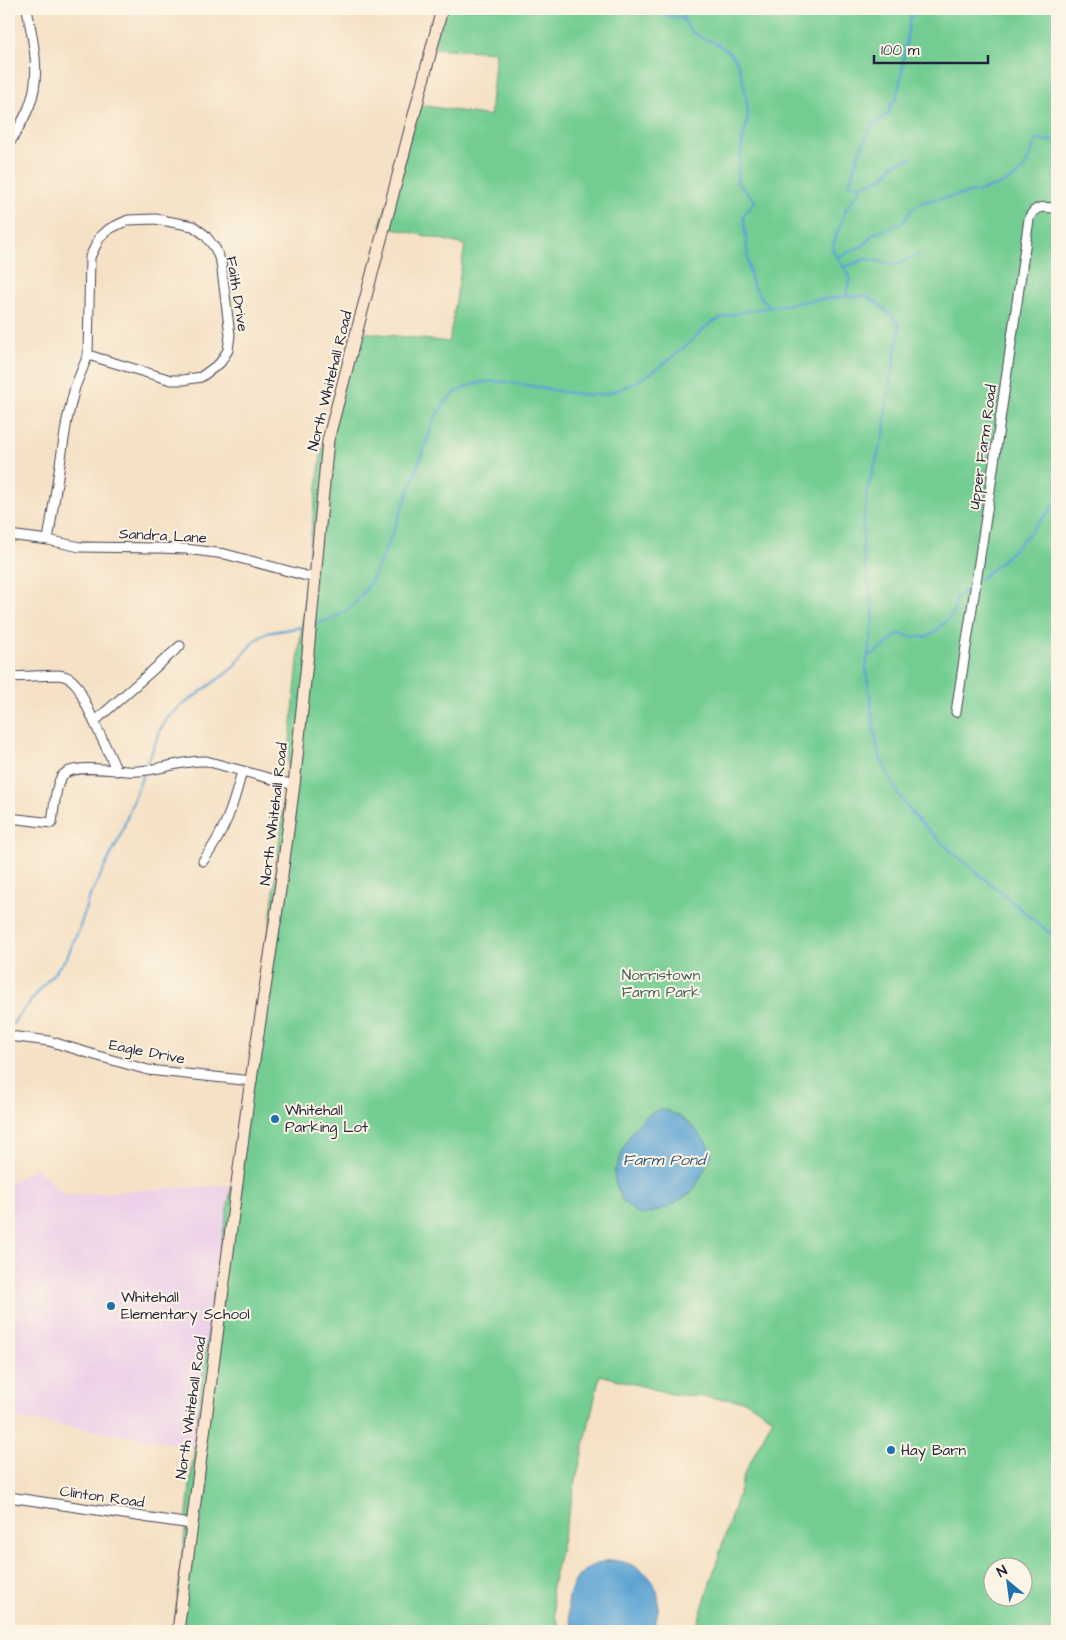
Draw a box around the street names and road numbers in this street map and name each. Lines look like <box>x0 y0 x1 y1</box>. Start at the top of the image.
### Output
street label: Faith Drive <box>221 255 253 333</box>
street label: North Whitehall Road <box>302 308 358 453</box>
street label: Upper Farm Road <box>964 383 1002 511</box>
street label: Sandra Lane <box>119 523 207 549</box>
street label: North Whitehall Road <box>255 741 293 887</box>
street label: Eagle Drive <box>107 1034 187 1071</box>
street label: North Whitehall Road <box>171 1335 211 1481</box>
street label: Clinton Road <box>58 1481 146 1513</box>

